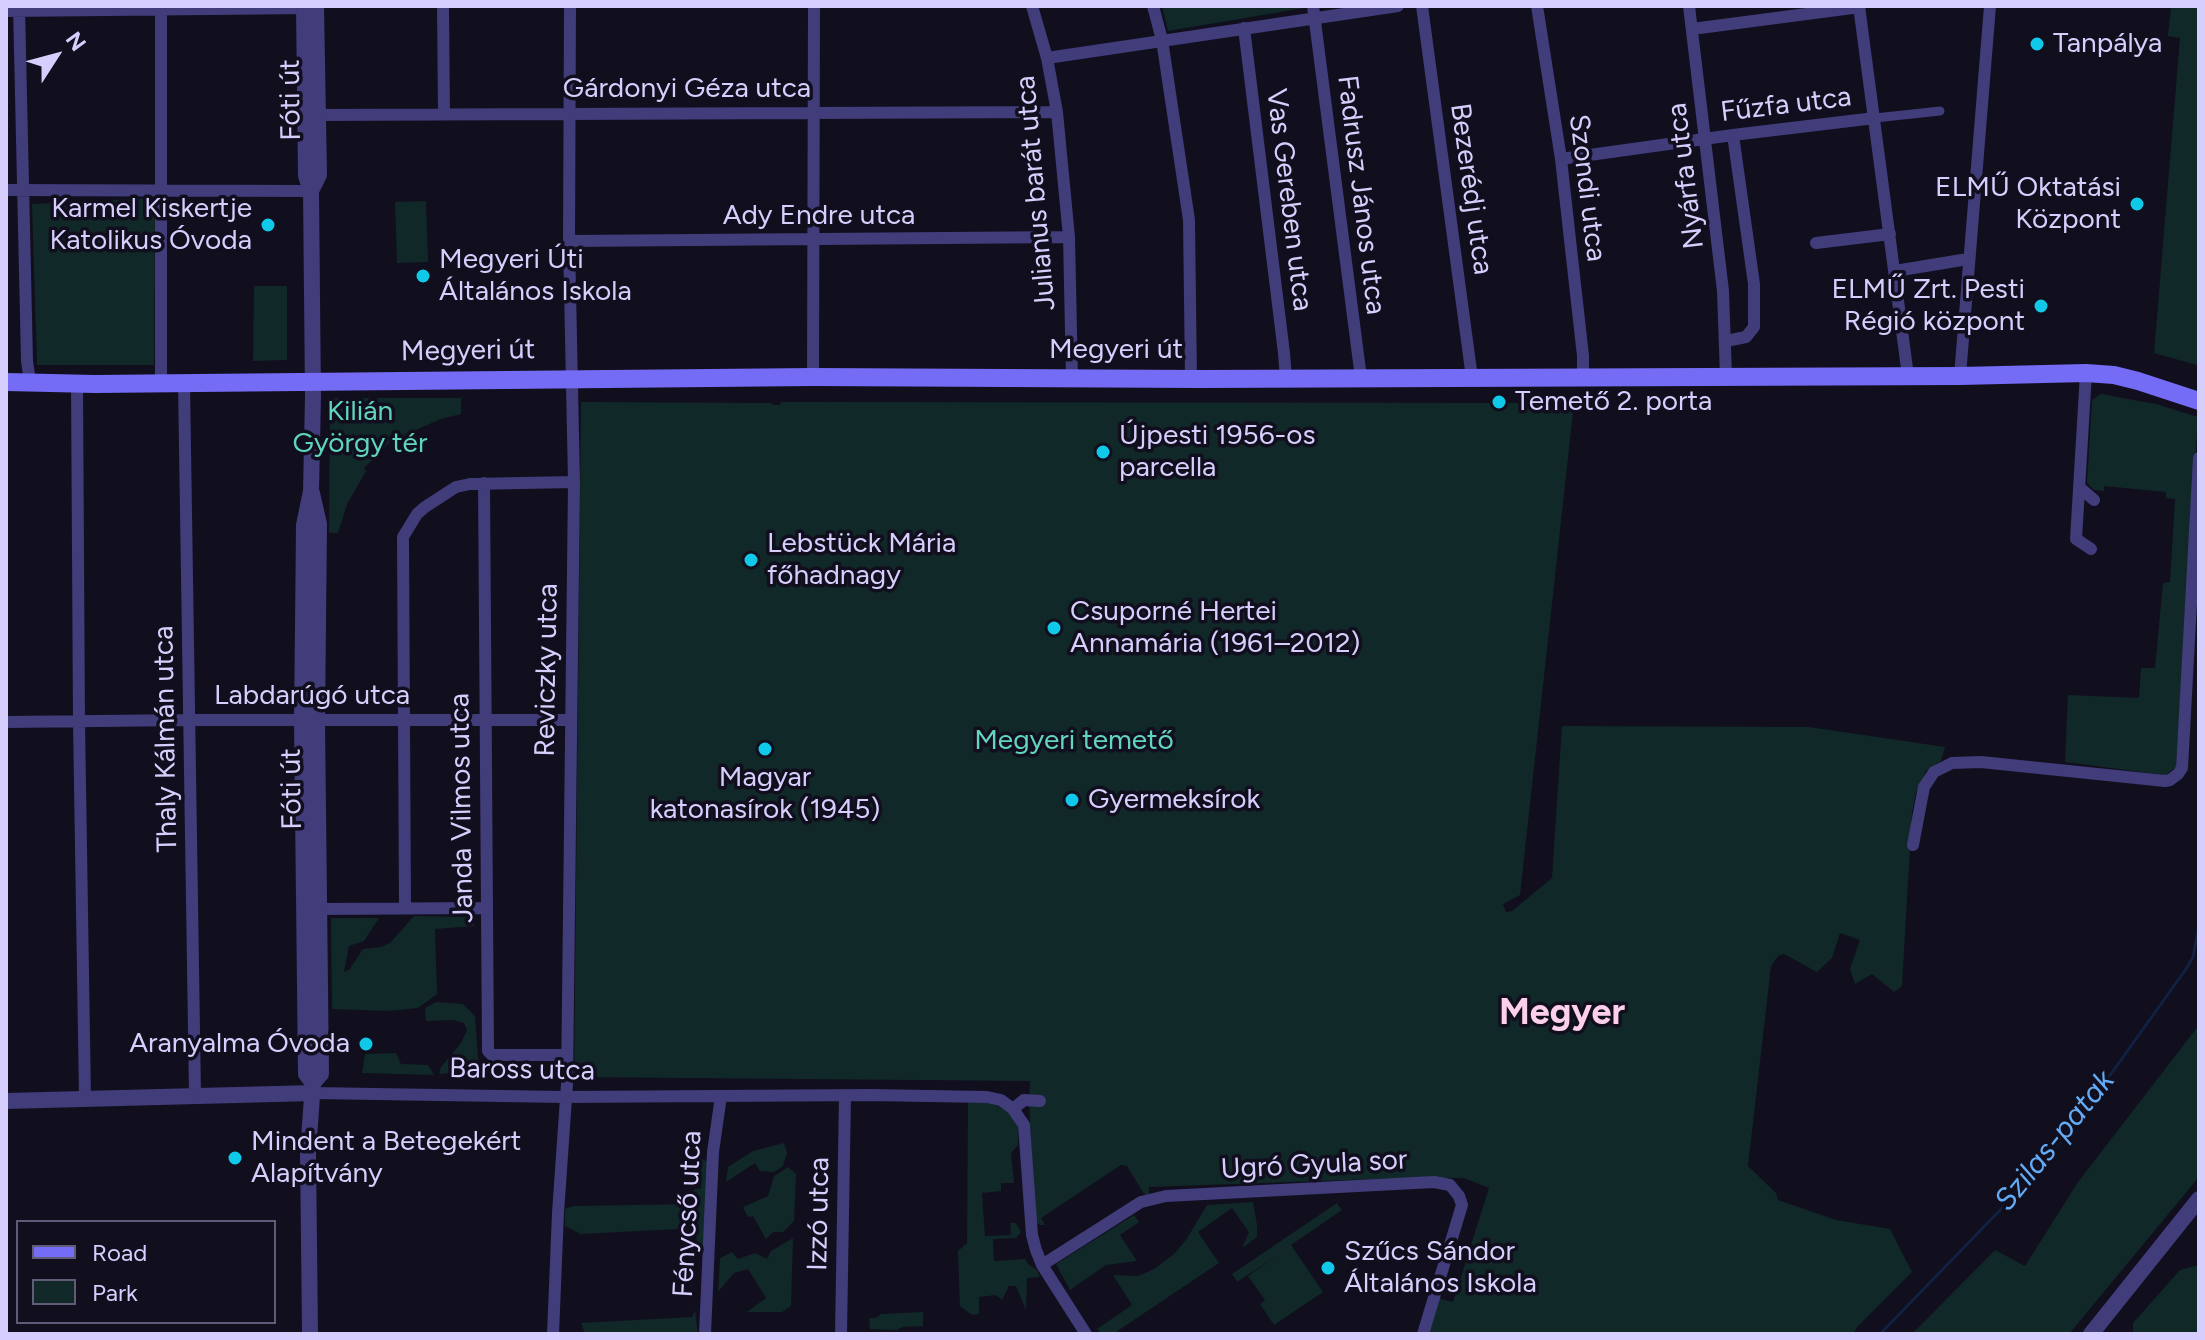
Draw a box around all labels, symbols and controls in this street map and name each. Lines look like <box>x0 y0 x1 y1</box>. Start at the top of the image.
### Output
north arrow <box>16 16 96 96</box>
text: N <box>60 27 92 56</box>
place label: Tanpálya <box>2053 27 2162 61</box>
marker: Tanpálya <box>2028 35 2046 53</box>
street label: Fóti út <box>273 59 309 141</box>
street label: Gárdonyi Géza utca <box>563 72 811 106</box>
street label: Julianus barát utca <box>1009 74 1063 312</box>
street label: Fadrusz János utca <box>1330 74 1392 316</box>
street label: Fűzfa utca <box>1719 80 1853 130</box>
street label: Vas Gereben utca <box>1259 87 1319 313</box>
street label: Bezerédj utca <box>1442 101 1500 277</box>
street label: Nyárfa utca <box>1660 101 1712 251</box>
street label: Szondi utca <box>1561 112 1613 264</box>
place label: ELMŰ Oktatási Központ <box>1935 171 2121 237</box>
place label: Karmel Kiskertje Katolikus Óvoda <box>49 192 252 258</box>
marker: ELMŰ Oktatási Központ <box>2128 195 2146 213</box>
street label: Ady Endre utca <box>723 199 915 233</box>
marker: Karmel Kiskertje Katolikus Óvoda <box>259 216 277 234</box>
place label: Megyeri Úti Általános Iskola <box>439 243 632 309</box>
marker: Megyeri Úti Általános Iskola <box>414 267 432 285</box>
place label: ELMŰ Zrt. Pesti Régió központ <box>1831 273 2025 339</box>
marker: ELMŰ Zrt. Pesti Régió központ <box>2032 297 2050 315</box>
street label: Megyeri út <box>401 333 535 369</box>
street label: Megyeri út <box>1049 333 1183 367</box>
place label: Temető 2. porta <box>1515 385 1712 419</box>
marker: Temető 2. porta <box>1490 393 1508 411</box>
park label: Kilián György tér <box>293 395 427 461</box>
place label: Újpesti 1956-os parcella <box>1119 419 1316 485</box>
marker: Újpesti 1956-os parcella <box>1094 443 1112 461</box>
place label: Lebstück Mária főhadnagy <box>767 527 956 593</box>
marker: Lebstück Mária főhadnagy <box>742 551 760 569</box>
street label: Reviczky utca <box>529 583 565 757</box>
place label: Csuporné Hertei Annamária (1961–2012) <box>1070 595 1360 661</box>
marker: Csuporné Hertei Annamária (1961–2012) <box>1045 619 1063 637</box>
street label: Thaly Kálmán utca <box>147 625 185 853</box>
street label: Labdarúgó utca <box>214 679 410 713</box>
street label: Janda Vilmos utca <box>443 693 481 923</box>
park label: Megyeri temető <box>974 724 1174 758</box>
marker: Magyar katonasírok (1945) <box>756 740 774 758</box>
street label: Fóti út <box>274 748 310 830</box>
place label: Magyar katonasírok (1945) <box>650 761 880 827</box>
place label: Gyermeksírok <box>1088 783 1260 817</box>
marker: Gyermeksírok <box>1063 791 1081 809</box>
district label: Megyer <box>1499 991 1625 1035</box>
place label: Aranyalma Óvoda <box>129 1027 350 1061</box>
marker: Aranyalma Óvoda <box>357 1035 375 1053</box>
street label: Baross utca <box>449 1052 595 1088</box>
water label: Szilas-patak <box>1987 1064 2123 1218</box>
place label: Mindent a Betegekért Alapítvány <box>251 1125 521 1191</box>
street label: Fénycső utca <box>667 1130 709 1298</box>
street label: Ugró Gyula sor <box>1220 1143 1408 1187</box>
marker: Mindent a Betegekért Alapítvány <box>226 1149 244 1167</box>
street label: Izzó utca <box>801 1157 837 1271</box>
legend <box>16 1220 276 1324</box>
place label: Szűcs Sándor Általános Iskola <box>1344 1235 1537 1301</box>
text: Road <box>92 1238 147 1267</box>
marker: Szűcs Sándor Általános Iskola <box>1319 1259 1337 1277</box>
text: Park <box>92 1278 138 1307</box>

